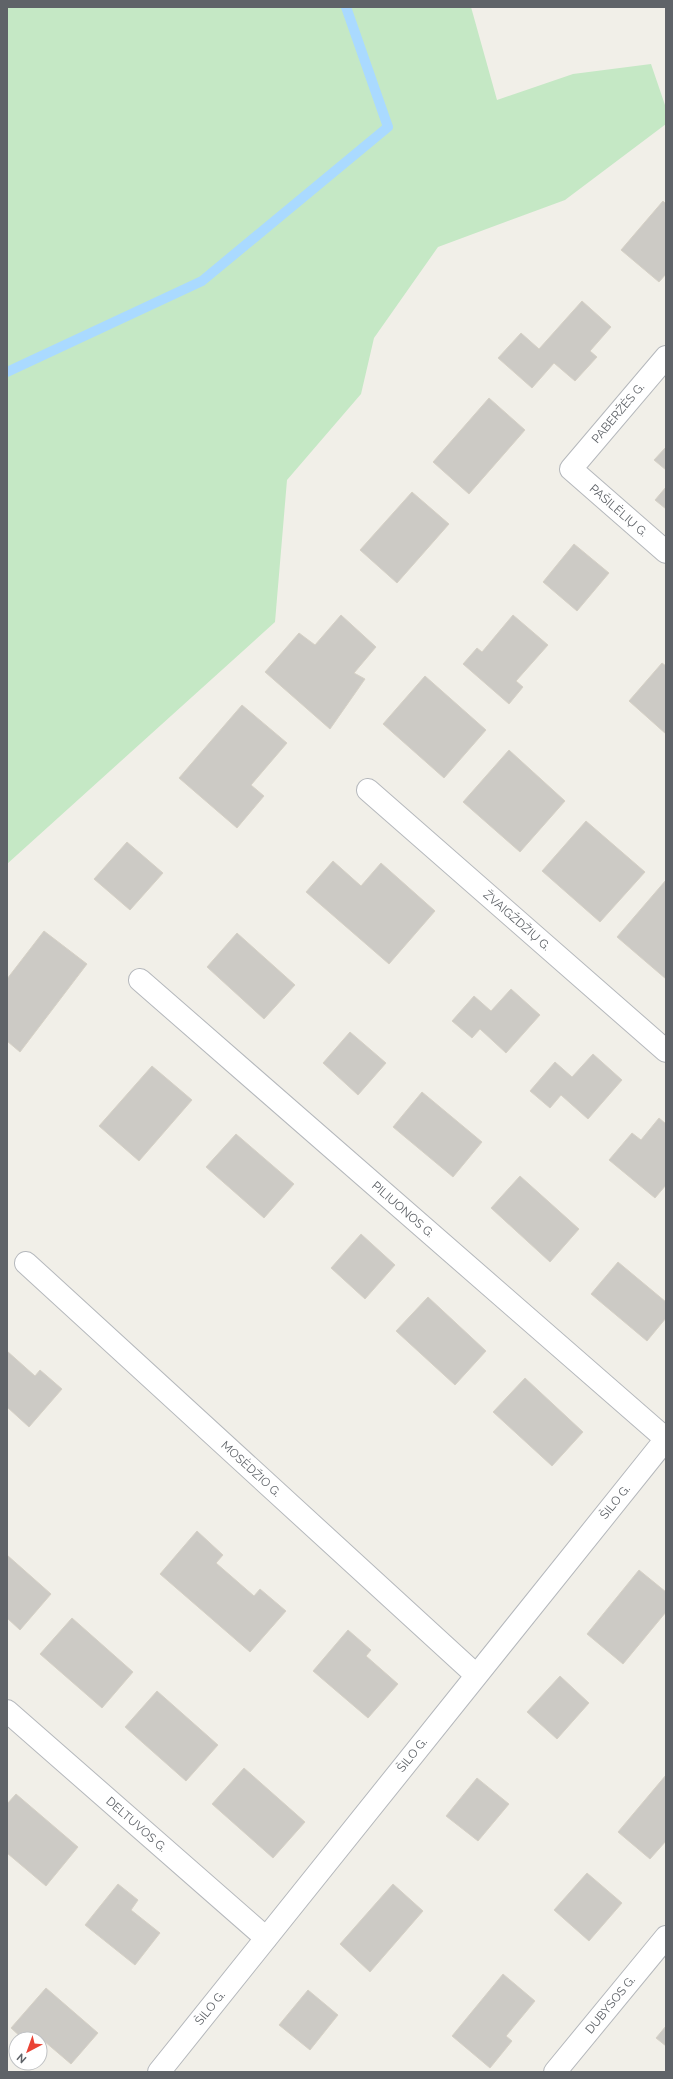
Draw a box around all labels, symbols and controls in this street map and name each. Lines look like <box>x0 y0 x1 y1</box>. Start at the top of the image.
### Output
street label: PABERŽĖS G. <box>589 380 647 446</box>
street label: PAŠILĖLIŲ G. <box>587 481 650 540</box>
street label: ŽVAIGŽDŽIŲ G. <box>481 887 553 953</box>
street label: PILIUONOS G. <box>369 1179 437 1240</box>
street label: MOSĖDŽIO G. <box>218 1438 284 1500</box>
street label: ŠILO G. <box>597 1482 633 1522</box>
street label: ŠILO G. <box>394 1735 430 1775</box>
street label: DELTUVOS G. <box>103 1794 170 1855</box>
street label: DUBYSOS G. <box>582 1973 638 2036</box>
street label: ŠILO G. <box>192 1988 228 2028</box>
north arrow <box>8 2031 48 2071</box>
text: N <box>14 2051 29 2066</box>

